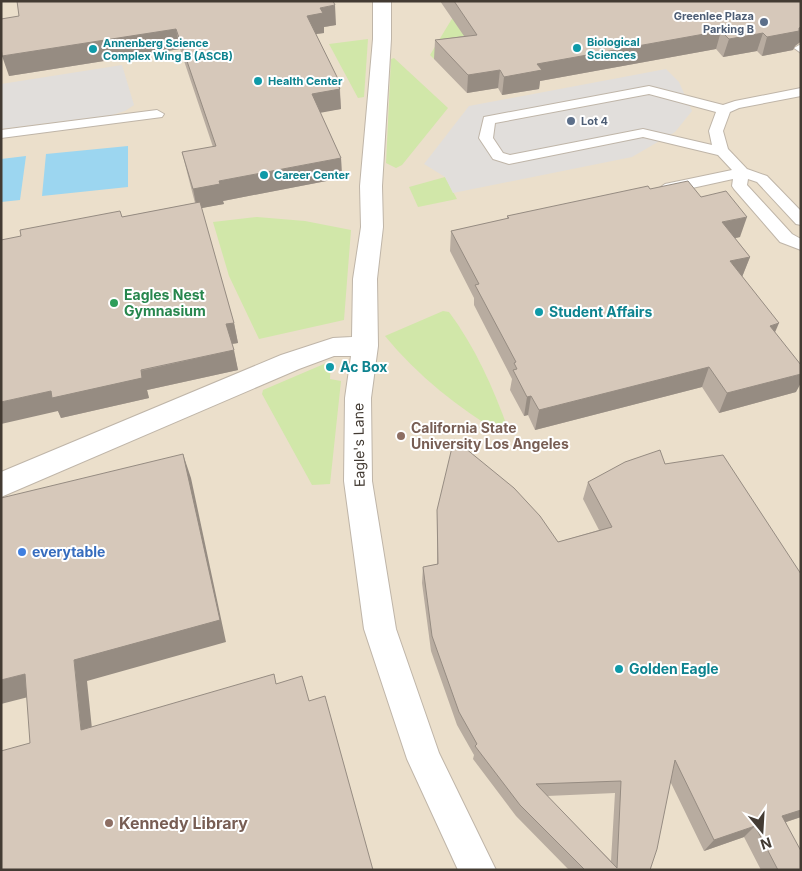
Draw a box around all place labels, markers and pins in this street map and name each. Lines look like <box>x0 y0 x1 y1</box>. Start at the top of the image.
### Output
place label: Greenlee Plaza Parking B <box>674 9 754 36</box>
marker: Greenlee Plaza Parking B <box>758 16 770 28</box>
place label: Biological Sciences <box>587 35 640 62</box>
place label: Annenberg Science Complex Wing B (ASCB) <box>103 36 233 63</box>
marker: Biological Sciences <box>571 42 583 54</box>
marker: Annenberg Science Complex Wing B (ASCB) <box>87 43 99 55</box>
place label: Health Center <box>268 74 343 88</box>
marker: Health Center <box>252 75 264 87</box>
place label: Lot 4 <box>581 114 608 128</box>
marker: Lot 4 <box>565 115 577 127</box>
place label: Career Center <box>274 168 350 182</box>
marker: Career Center <box>258 169 270 181</box>
place label: Eagles Nest Gymnasium <box>124 286 206 319</box>
marker: Eagles Nest Gymnasium <box>108 297 120 309</box>
place label: Student Affairs <box>549 303 653 320</box>
marker: Student Affairs <box>533 306 545 318</box>
place label: Ac Box <box>340 358 387 375</box>
marker: Ac Box <box>324 361 336 373</box>
place label: California State University Los Angeles <box>411 419 569 452</box>
marker: California State University Los Angeles <box>395 430 407 442</box>
place label: everytable <box>32 543 105 560</box>
marker: everytable <box>16 546 28 558</box>
place label: Golden Eagle <box>629 660 719 677</box>
marker: Golden Eagle <box>613 663 625 675</box>
place label: Kennedy Library <box>119 813 248 833</box>
marker: Kennedy Library <box>103 817 115 829</box>

